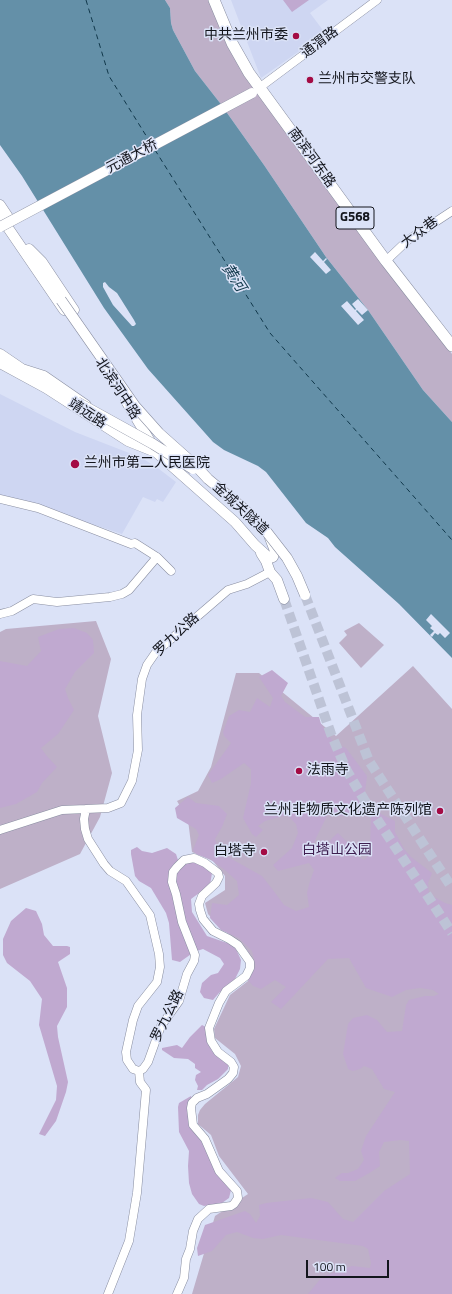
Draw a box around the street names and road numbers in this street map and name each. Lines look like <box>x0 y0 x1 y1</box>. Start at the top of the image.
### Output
street label: 通渭路 <box>298 24 342 62</box>
street label: 南滨河东路 <box>284 125 338 191</box>
street label: 元通大桥 <box>103 136 161 178</box>
road number: G568 <box>336 207 374 229</box>
street label: 大众巷 <box>398 214 442 252</box>
street label: 北滨河中路 <box>91 355 143 423</box>
street label: 靖远路 <box>65 396 109 432</box>
street label: 金城关隧道 <box>209 479 271 539</box>
street label: 罗九公路 <box>151 610 203 660</box>
street label: 罗九公路 <box>148 987 188 1045</box>

